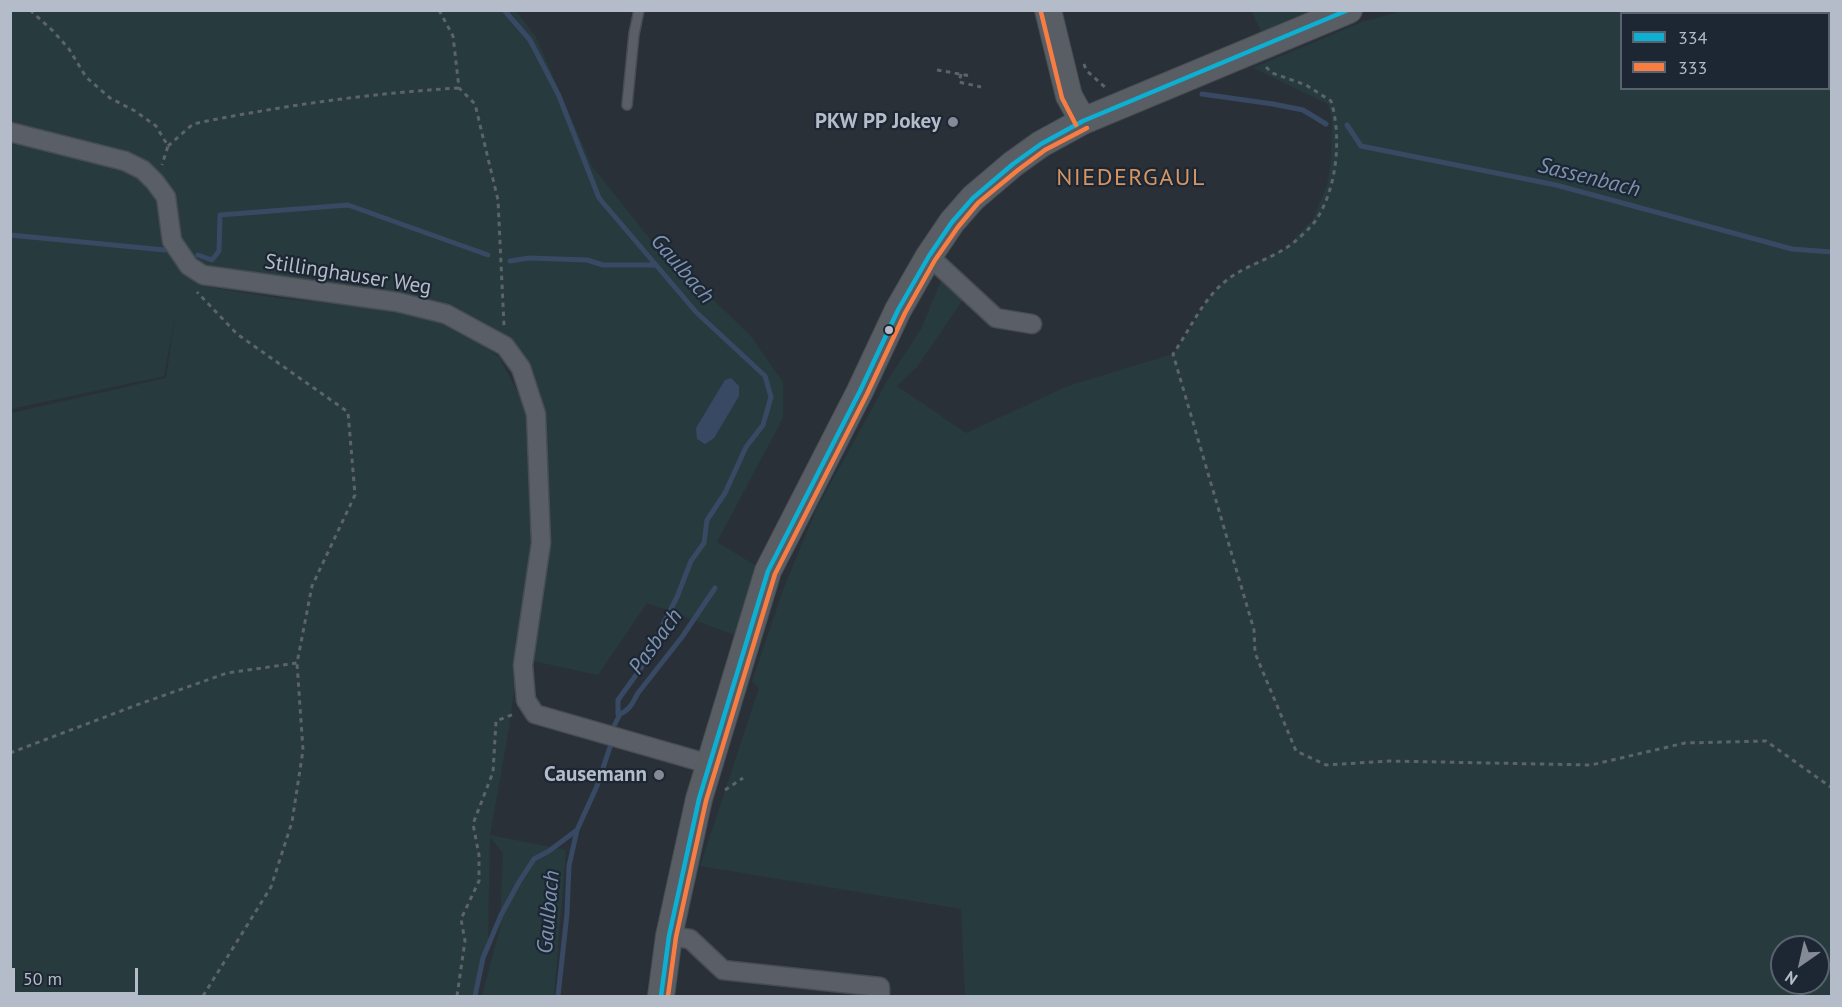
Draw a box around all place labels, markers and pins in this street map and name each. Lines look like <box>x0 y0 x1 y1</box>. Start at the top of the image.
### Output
place label: PKW PP Jokey <box>815 109 941 135</box>
marker: PKW PP Jokey <box>946 115 960 129</box>
unlabelled marker <box>883 324 895 336</box>
place label: Causemann <box>544 762 647 788</box>
marker: Causemann <box>652 768 666 782</box>

